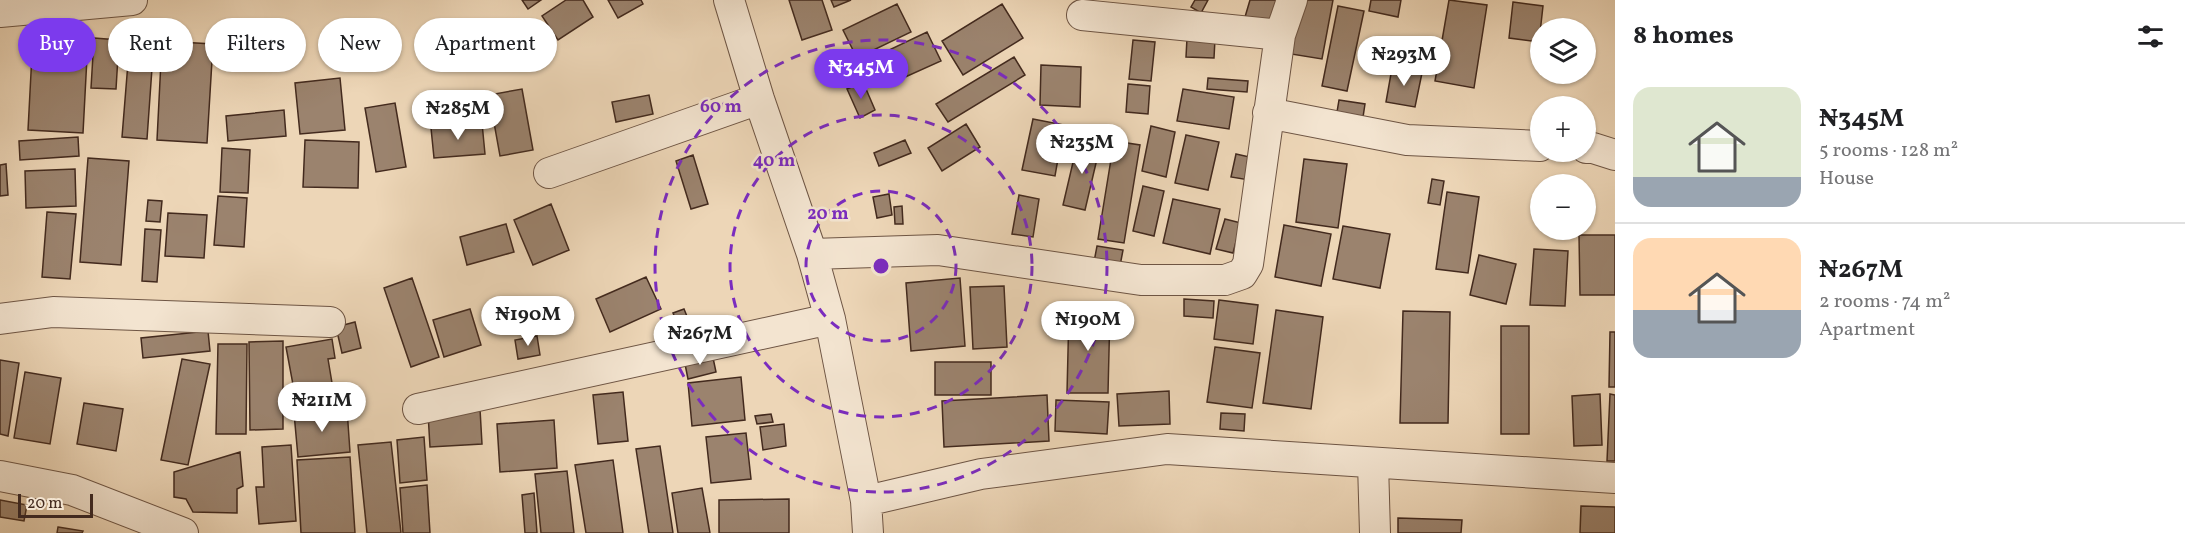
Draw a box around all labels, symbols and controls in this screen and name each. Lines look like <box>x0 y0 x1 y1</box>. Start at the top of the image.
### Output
chip: Buy <box>18 18 96 72</box>
chip: Rent <box>108 18 193 72</box>
chip: Filters <box>205 18 306 72</box>
chip: New <box>318 18 402 72</box>
chip: Apartment <box>414 18 557 72</box>
map controls <box>1530 18 1596 240</box>
button: layers <box>1530 18 1596 84</box>
text: 8 homes <box>1633 18 1734 54</box>
icon: filters <box>2134 20 2167 53</box>
pin: ₦293M <box>1362 36 1446 87</box>
text: ₦293M <box>1371 41 1437 69</box>
pin: ₦345M <box>819 49 903 100</box>
text: ₦345M <box>828 54 894 82</box>
pin: ₦285M <box>416 90 500 141</box>
text: ₦285M <box>426 95 490 123</box>
text: 60 m <box>700 95 742 120</box>
button: + <box>1530 96 1596 162</box>
text: ₦345M <box>1819 101 1904 137</box>
icon: home <box>1681 111 1753 183</box>
pin: ₦235M <box>1040 124 1124 175</box>
text: ₦235M <box>1050 129 1114 157</box>
text: 5 rooms · 128 m² <box>1819 137 1958 165</box>
text: 40 m <box>753 149 795 174</box>
text: House <box>1819 165 1874 193</box>
button: − <box>1530 174 1596 240</box>
text: 20 m <box>807 202 849 227</box>
text: ₦267M <box>1819 252 1903 288</box>
centre of rings <box>871 256 891 276</box>
icon: home <box>1681 262 1753 334</box>
text: 2 rooms · 74 m² <box>1819 288 1950 316</box>
pin: ₦190M <box>486 296 570 347</box>
text: ₦190M <box>495 301 561 329</box>
pin: ₦190M <box>1046 301 1130 352</box>
text: ₦190M <box>1055 306 1121 334</box>
pin: ₦267M <box>658 315 742 366</box>
text: Apartment <box>1819 316 1915 344</box>
text: ₦267M <box>668 320 732 348</box>
pin: ₦211M <box>280 382 364 433</box>
text: ₦211M <box>292 387 352 415</box>
scale bar <box>18 491 93 518</box>
text: 20 m <box>27 493 62 515</box>

